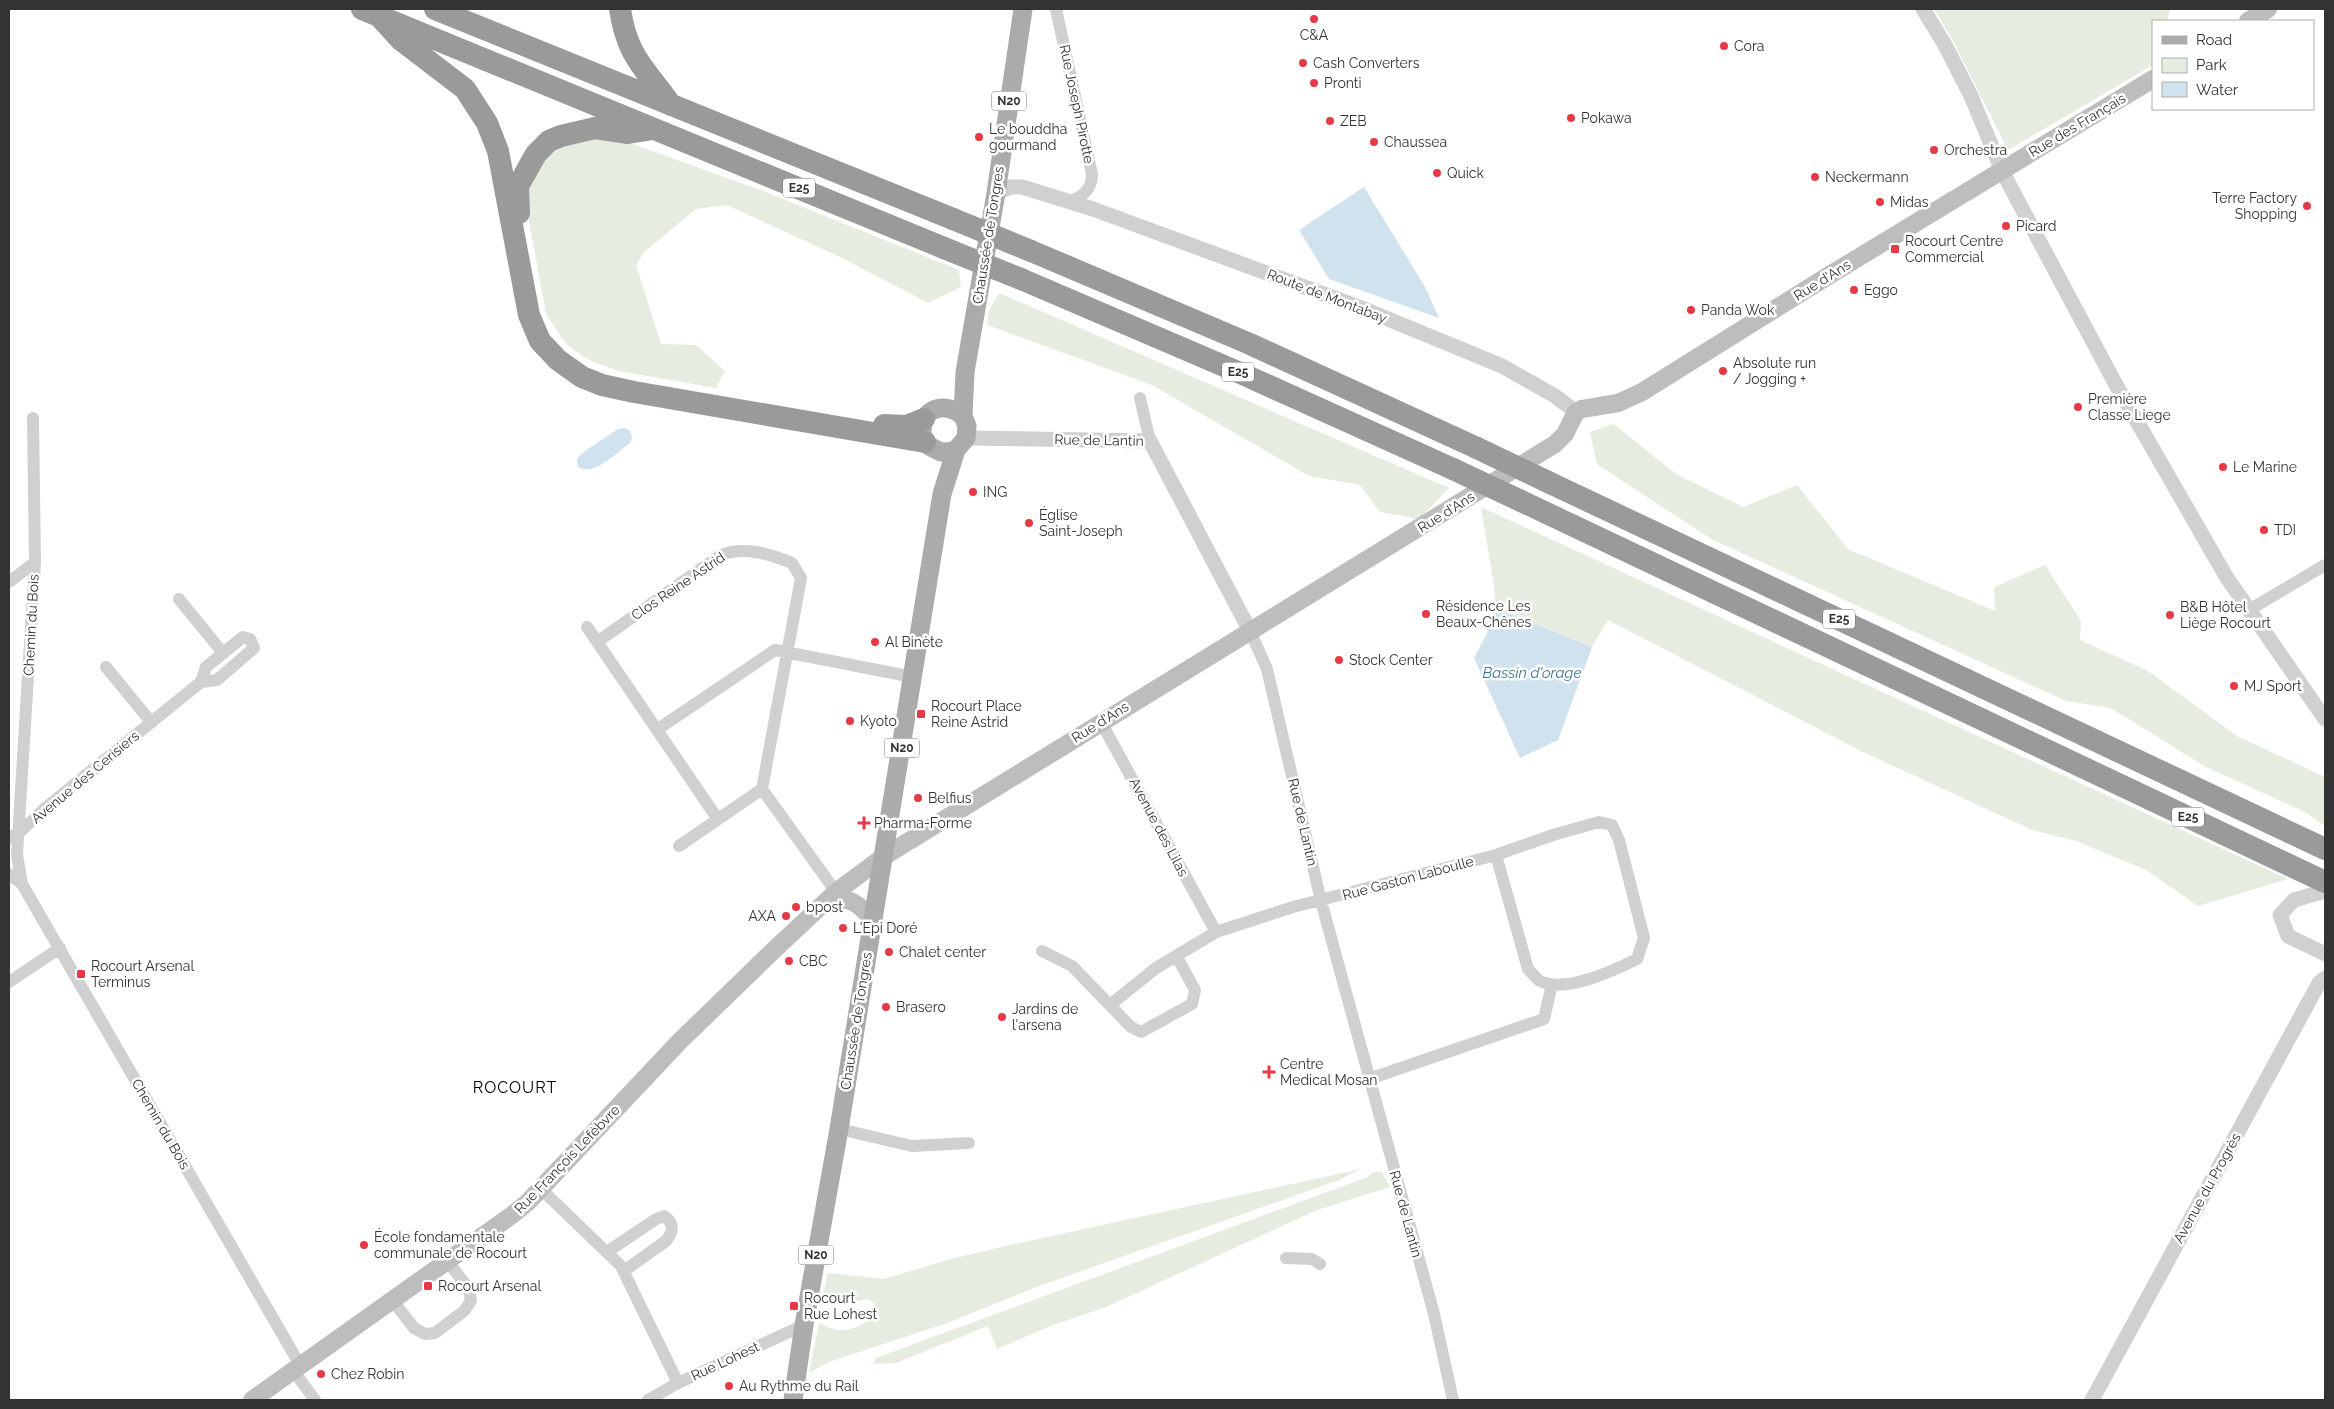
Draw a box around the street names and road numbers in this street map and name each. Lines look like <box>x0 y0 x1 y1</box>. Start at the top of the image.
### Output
street label: Rue Joseph Pirotte <box>1057 43 1097 165</box>
street label: Rue des Français <box>2026 90 2128 160</box>
road number: N20 <box>992 92 1026 110</box>
street label: Chaussée de Tongres <box>969 165 1007 305</box>
road number: E25 <box>783 178 815 198</box>
street label: Rue d'Ans <box>1791 256 1854 304</box>
street label: Route de Montabay <box>1265 266 1390 326</box>
road number: E25 <box>1222 362 1254 382</box>
street label: Rue de Lantin <box>1054 431 1144 449</box>
street label: Rue d'Ans <box>1415 488 1478 536</box>
street label: Clos Reine Astrid <box>628 549 728 623</box>
street label: Chemin du Bois <box>20 574 42 676</box>
road number: E25 <box>1823 610 1855 628</box>
street label: Rue d'Ans <box>1069 698 1132 746</box>
street label: Avenue des Cerisiers <box>28 727 142 827</box>
road number: N20 <box>884 738 920 758</box>
street label: Avenue des Lilas <box>1126 775 1192 879</box>
street label: Rue de Lantin <box>1285 777 1321 867</box>
road number: E25 <box>2172 808 2204 826</box>
street label: Rue Gaston Laboulle <box>1341 853 1475 903</box>
street label: Chaussée de Tongres <box>837 951 875 1091</box>
street label: Chemin du Bois <box>129 1076 193 1172</box>
street label: Rue François Lefèbvre <box>511 1102 623 1216</box>
street label: Avenue du Progrès <box>2170 1130 2244 1246</box>
street label: Rue de Lantin <box>1387 1169 1425 1259</box>
road number: N20 <box>798 1246 834 1264</box>
street label: Rue Lohest <box>688 1338 762 1384</box>

